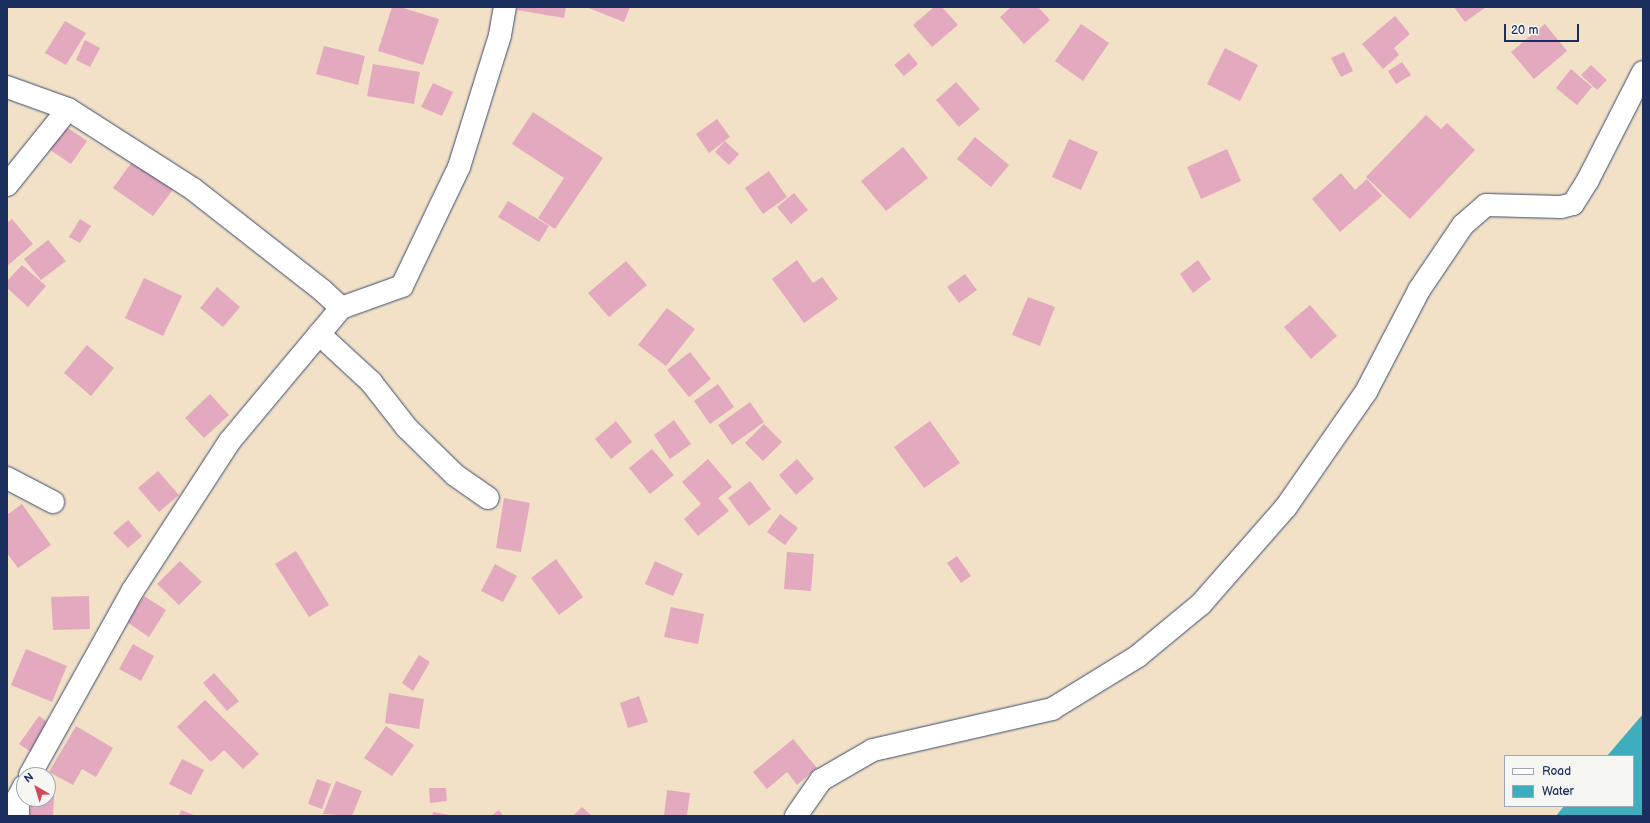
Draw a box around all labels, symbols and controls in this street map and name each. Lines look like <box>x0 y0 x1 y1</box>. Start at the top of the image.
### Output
scale bar <box>1506 16 1581 42</box>
text: 20 m <box>1511 23 1538 38</box>
legend <box>1504 755 1634 807</box>
text: Road <box>1542 764 1571 779</box>
north arrow <box>16 767 56 807</box>
text: N <box>22 770 36 786</box>
text: Water <box>1542 784 1574 799</box>

